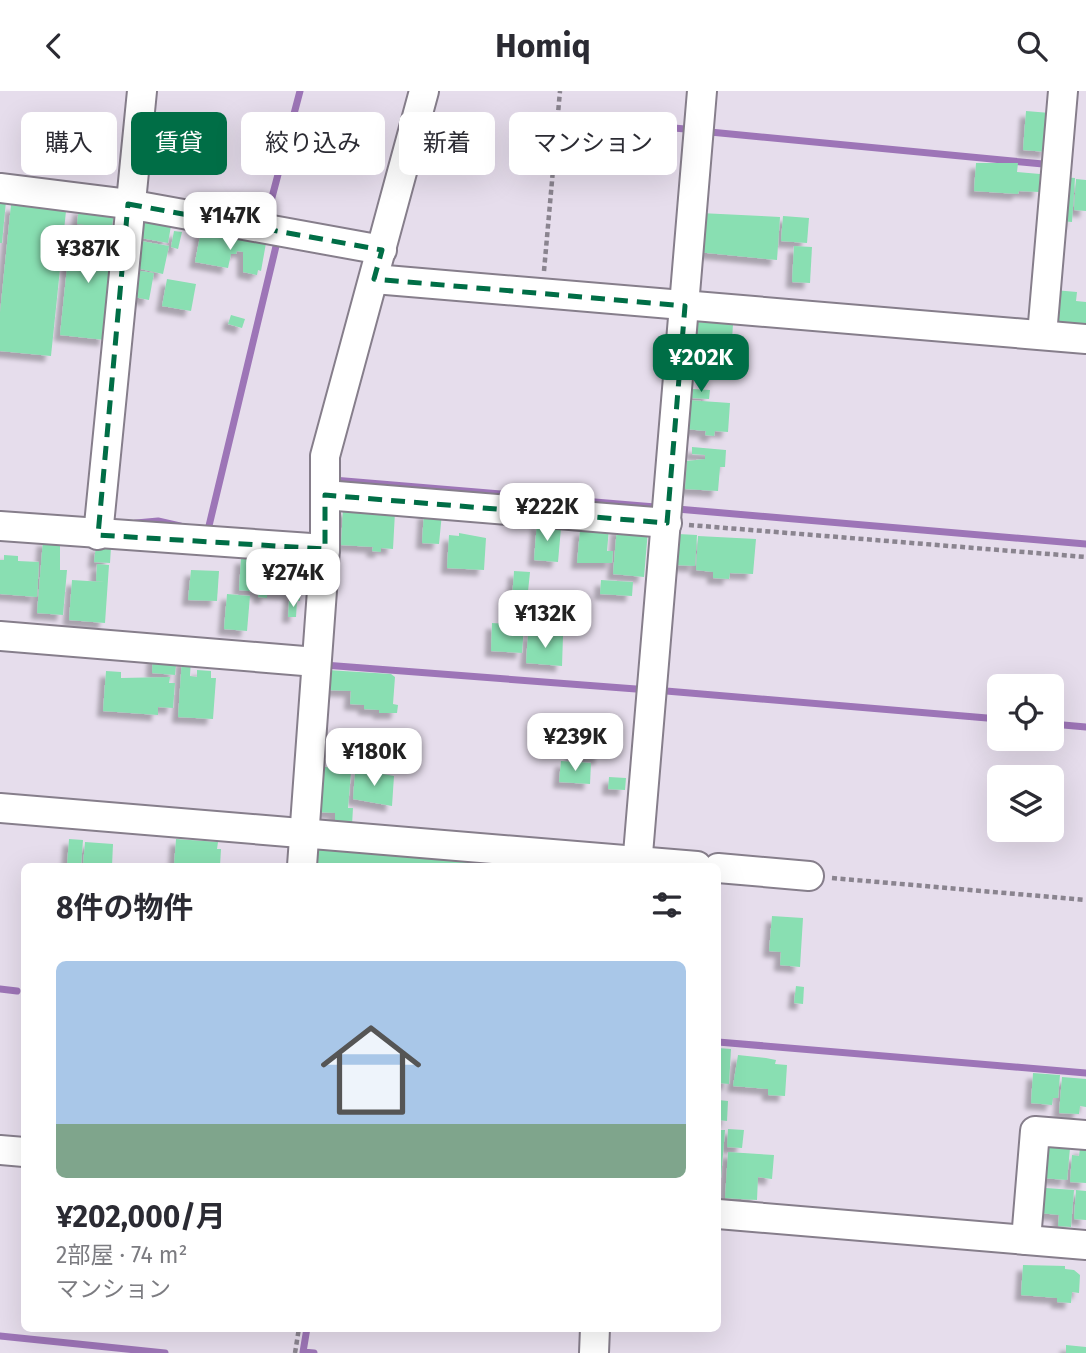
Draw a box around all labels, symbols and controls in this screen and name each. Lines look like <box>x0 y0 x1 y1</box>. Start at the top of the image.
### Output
icon: back <box>35 27 73 65</box>
text: Homiq <box>495 27 591 65</box>
icon: search <box>1013 27 1051 65</box>
chip: 購入 <box>21 112 117 175</box>
chip: 賃貸 <box>131 112 227 175</box>
chip: 絞り込み <box>241 112 385 175</box>
chip: 新着 <box>399 112 495 175</box>
chip: マンション <box>509 112 677 175</box>
pin: ¥147K <box>181 193 279 252</box>
text: ¥147K <box>200 201 260 229</box>
pin: ¥387K <box>39 225 137 285</box>
text: ¥387K <box>56 234 120 262</box>
pin: ¥202K <box>652 335 750 394</box>
text: ¥202K <box>669 343 733 371</box>
pin: ¥222K <box>498 483 596 543</box>
text: ¥222K <box>516 492 578 520</box>
pin: ¥274K <box>244 549 342 609</box>
text: ¥274K <box>262 558 324 586</box>
pin: ¥132K <box>496 591 594 650</box>
text: ¥132K <box>514 599 576 627</box>
map controls <box>987 674 1064 842</box>
button: locate <box>987 674 1064 751</box>
pin: ¥239K <box>526 713 624 773</box>
text: ¥239K <box>543 722 607 750</box>
pin: ¥180K <box>325 729 423 788</box>
text: ¥180K <box>342 737 406 765</box>
button: layers <box>987 765 1064 842</box>
icon: filters <box>648 886 686 924</box>
text: 8件の物件 <box>56 890 193 926</box>
icon: home <box>308 1007 434 1133</box>
text: ¥202,000/月 <box>56 1199 226 1235</box>
text: 2部屋 · 74 m² <box>56 1241 188 1269</box>
text: マンション <box>56 1275 171 1303</box>

